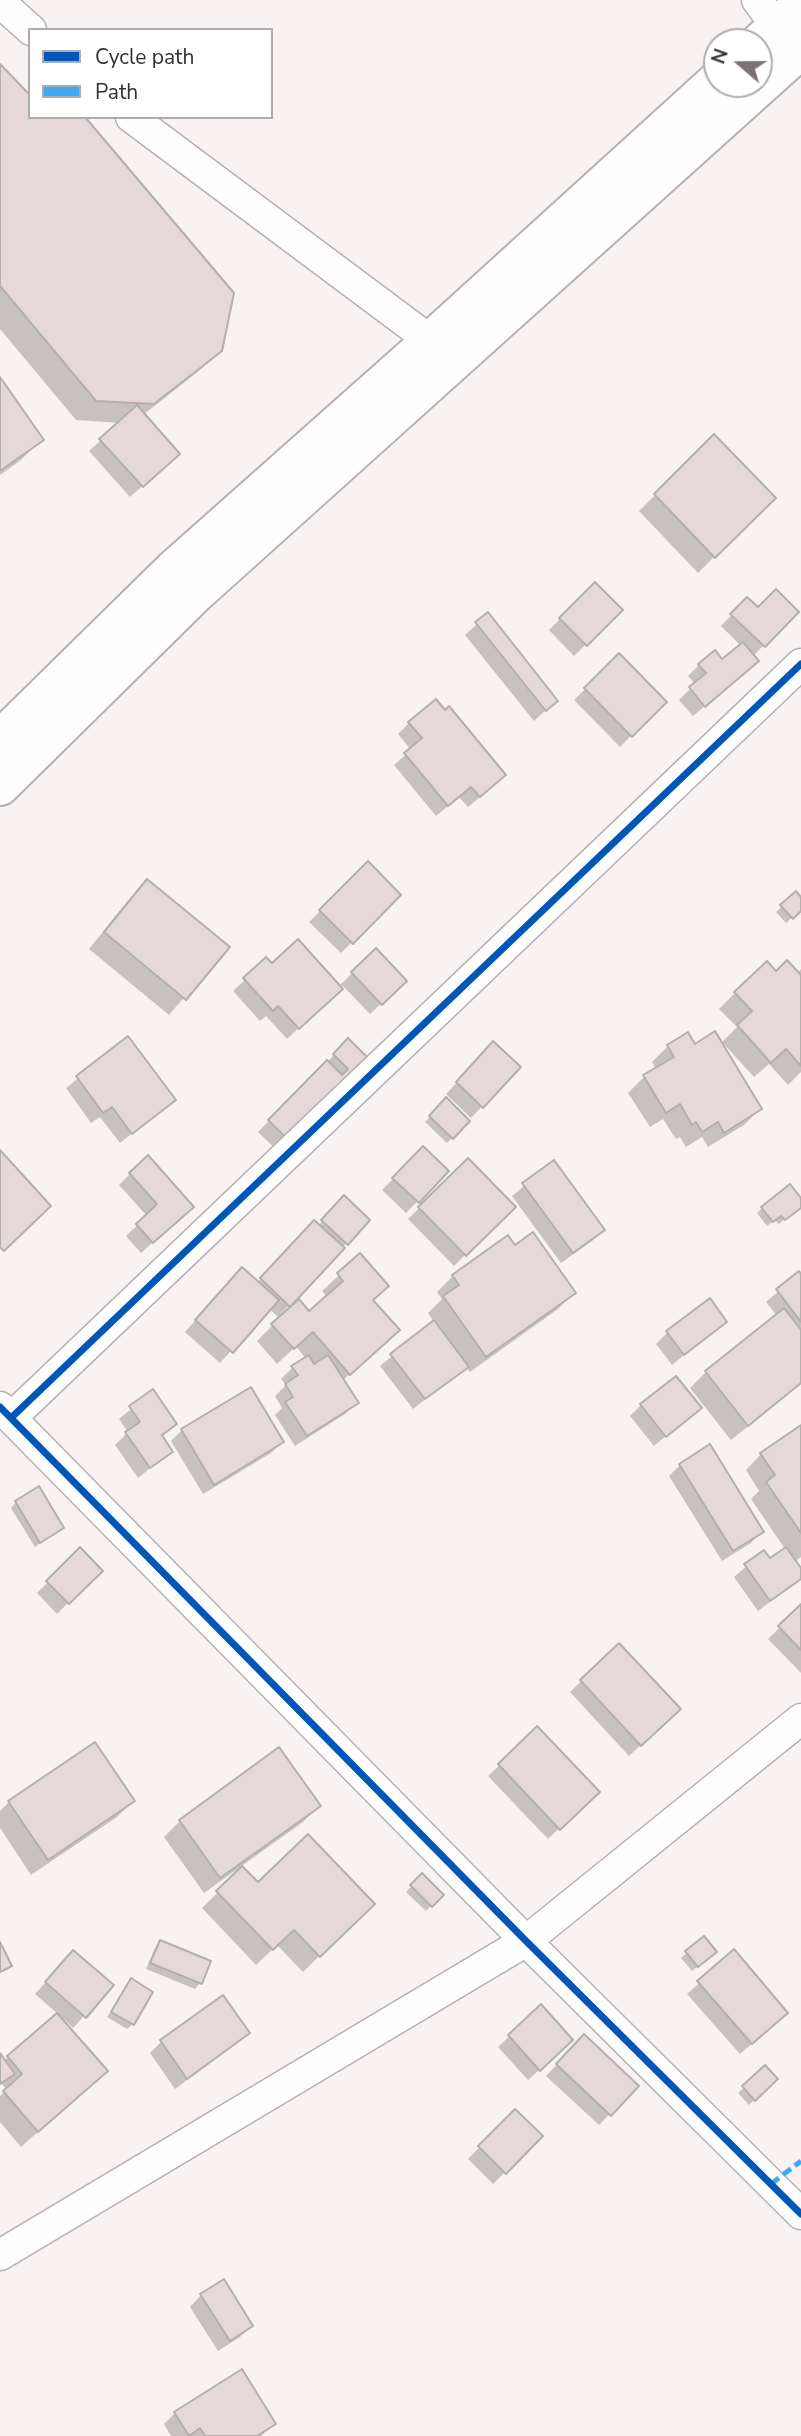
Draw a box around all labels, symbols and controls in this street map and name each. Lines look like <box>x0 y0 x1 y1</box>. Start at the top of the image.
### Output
legend <box>28 28 273 119</box>
north arrow <box>703 28 773 98</box>
text: Cycle path <box>95 43 194 71</box>
text: N <box>705 45 735 68</box>
text: Path <box>95 78 138 106</box>

